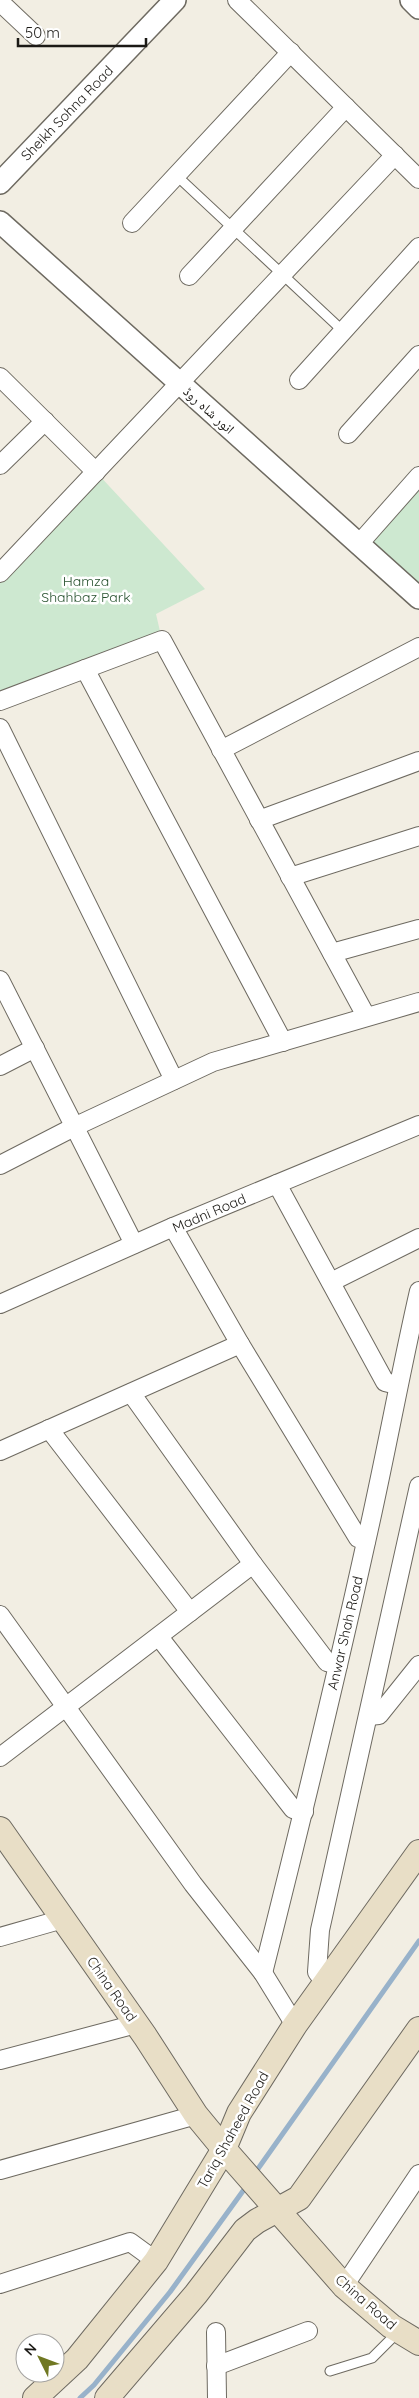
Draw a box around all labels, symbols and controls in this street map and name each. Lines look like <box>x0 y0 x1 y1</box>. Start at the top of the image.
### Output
scale bar <box>18 15 145 47</box>
text: 50 m <box>25 23 60 42</box>
street label: Sheikh Sohna Road <box>17 62 117 164</box>
street label: انور شاہ روڈ <box>180 382 238 438</box>
park label: Hamza Shahbaz Park <box>41 572 131 606</box>
street label: Madni Road <box>169 1189 249 1237</box>
street label: Anwar Shah Road <box>323 1574 367 1692</box>
street label: China Road <box>83 1953 141 2025</box>
street label: Tariq Shaheed Road <box>193 2068 273 2192</box>
street label: China Road <box>332 2271 400 2333</box>
north arrow <box>15 2333 65 2383</box>
text: N <box>20 2339 40 2359</box>

